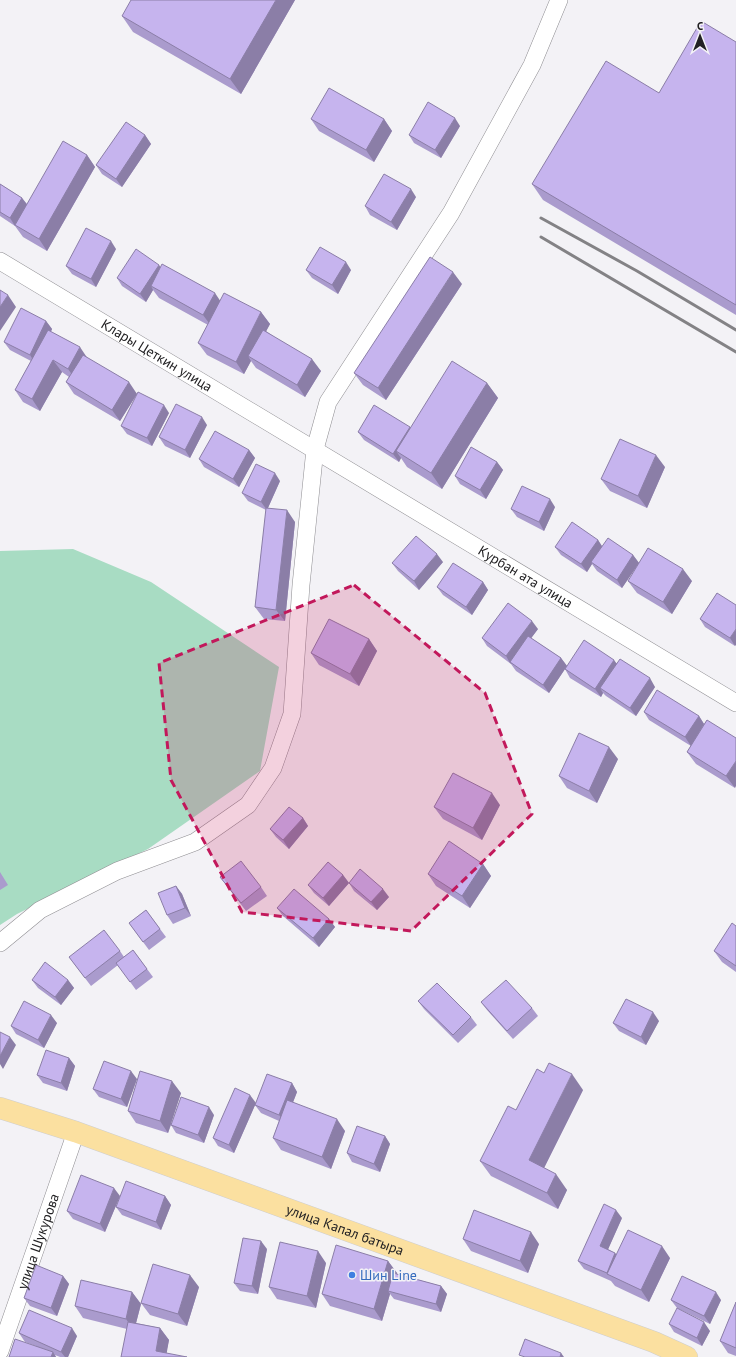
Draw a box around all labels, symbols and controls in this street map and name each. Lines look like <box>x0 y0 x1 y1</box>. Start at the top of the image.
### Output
north arrow <box>680 16 720 56</box>
text: С <box>697 19 703 33</box>
street label: Клары Цеткин улица <box>98 315 216 396</box>
street label: Курбан ата улица <box>475 541 576 612</box>
street label: улица Шукурова <box>13 1191 63 1292</box>
street label: улица Капал батыра <box>284 1200 406 1259</box>
place label: Шин Line <box>360 1266 417 1284</box>
marker: Шин Line <box>347 1270 357 1280</box>

